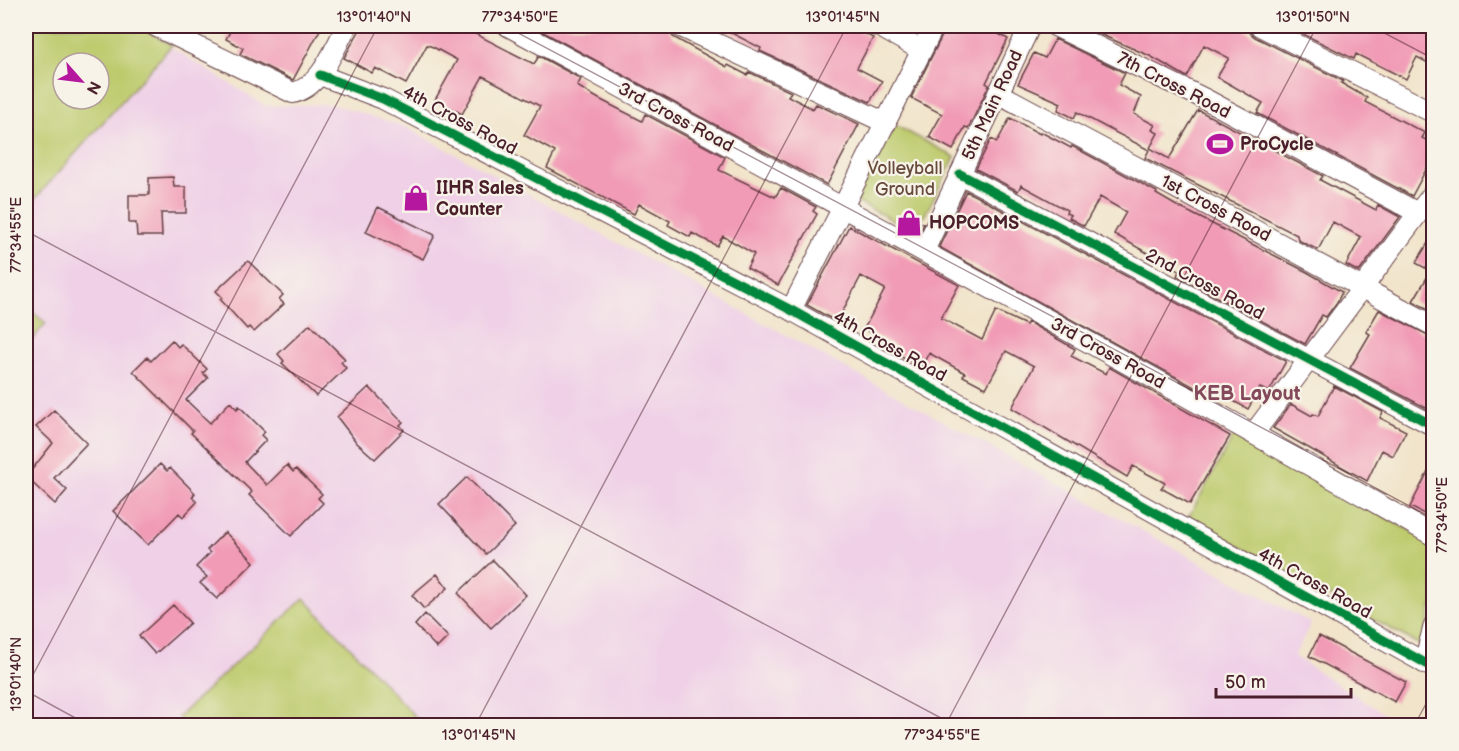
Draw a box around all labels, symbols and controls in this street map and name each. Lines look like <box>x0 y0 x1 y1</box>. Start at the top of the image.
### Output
text: 13°01'40"N <box>337 8 411 27</box>
text: 77°34'50"E <box>482 8 558 27</box>
text: 13°01'45"N <box>806 8 880 27</box>
text: 13°01'50"N <box>1276 8 1350 27</box>
street label: 5th Main Road <box>958 47 1027 164</box>
street label: 7th Cross Road <box>1114 48 1234 123</box>
north arrow <box>51 51 111 111</box>
text: N <box>82 78 104 97</box>
street label: 3rd Cross Road <box>614 78 737 157</box>
street label: 4th Cross Road <box>399 81 521 159</box>
sports icon: ProCycle <box>1205 129 1235 159</box>
place label: ProCycle <box>1240 134 1314 155</box>
park label: Volleyball Ground <box>868 158 942 200</box>
street label: 1st Cross Road <box>1157 171 1274 246</box>
place label: IIHR Sales Counter <box>436 178 524 220</box>
shop icon: IIHR Sales Counter <box>401 183 431 213</box>
text: 77°34'55"E <box>7 197 26 273</box>
shop icon: HOPCOMS <box>894 208 924 238</box>
place label: HOPCOMS <box>929 213 1019 234</box>
street label: 2nd Cross Road <box>1142 244 1268 325</box>
street label: 4th Cross Road <box>829 307 950 386</box>
street label: 3rd Cross Road <box>1047 313 1169 394</box>
district label: KEB Layout <box>1194 382 1301 406</box>
text: 77°34'50"E <box>1433 477 1452 553</box>
street label: 4th Cross Road <box>1254 544 1375 623</box>
text: 13°01'40"N <box>7 637 26 711</box>
scale bar <box>1216 661 1351 699</box>
text: 50 m <box>1225 672 1266 693</box>
text: 13°01'45"N <box>442 726 516 745</box>
text: 77°34'55"E <box>904 726 980 745</box>

